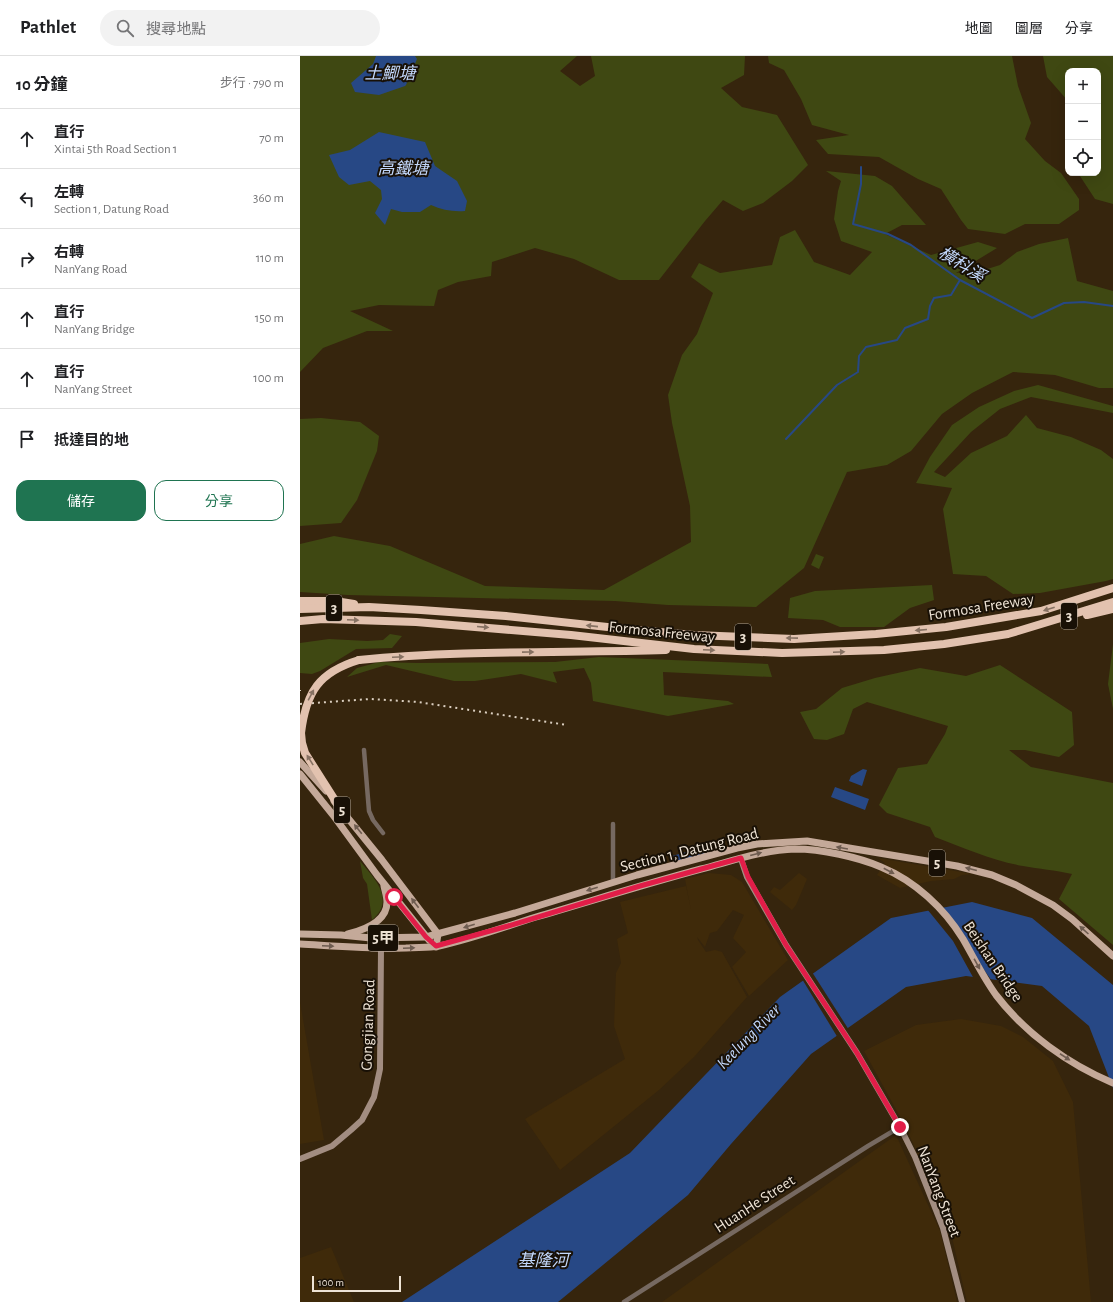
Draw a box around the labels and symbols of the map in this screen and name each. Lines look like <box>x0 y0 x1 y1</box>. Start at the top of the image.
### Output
water label: 土鯽塘 <box>365 64 418 82</box>
water label: 高鐵塘 <box>378 159 431 177</box>
water label: 橫科溪 <box>936 243 990 286</box>
street label: Formosa Freeway <box>927 591 1035 624</box>
road number: 3 <box>326 595 342 621</box>
road number: 3 <box>1061 603 1077 629</box>
one-way arrow <box>1043 606 1055 612</box>
one-way arrow <box>347 617 360 623</box>
street label: Formosa Freeway <box>608 618 716 647</box>
one-way arrow <box>586 622 598 629</box>
one-way arrow <box>477 624 489 631</box>
road number: 3 <box>735 624 751 650</box>
one-way arrow <box>915 627 927 633</box>
one-way arrow <box>785 635 798 641</box>
one-way arrow <box>703 647 716 653</box>
one-way arrow <box>833 648 845 655</box>
one-way arrow <box>522 649 535 655</box>
one-way arrow <box>392 653 404 660</box>
one-way arrow <box>308 690 314 701</box>
one-way arrow <box>306 755 314 765</box>
road number: 5 <box>334 797 350 823</box>
one-way arrow <box>353 824 362 835</box>
street label: Section 1, Datung Road <box>619 825 760 875</box>
one-way arrow <box>836 844 848 850</box>
road number: 5 <box>929 850 945 876</box>
one-way arrow <box>750 851 762 857</box>
one-way arrow <box>964 866 976 872</box>
one-way arrow <box>883 868 895 875</box>
one-way arrow <box>586 886 598 892</box>
route start <box>385 888 403 906</box>
one-way arrow <box>411 898 419 908</box>
street label: Beishan Bridge <box>961 919 1026 1005</box>
one-way arrow <box>463 923 475 929</box>
road number: 5甲 <box>368 925 398 951</box>
one-way arrow <box>1079 926 1088 935</box>
one-way arrow <box>322 942 334 949</box>
one-way arrow <box>403 944 415 951</box>
one-way arrow <box>973 958 980 970</box>
street label: Gongjian Road <box>358 979 379 1071</box>
water label: Keelung River <box>713 1000 784 1072</box>
one-way arrow <box>1059 1054 1071 1061</box>
route end <box>891 1118 909 1136</box>
street label: NanYang Street <box>914 1144 964 1239</box>
street label: HuanHe Street <box>711 1172 798 1236</box>
water label: 基隆河 <box>518 1251 571 1269</box>
scale bar <box>312 1274 401 1293</box>

